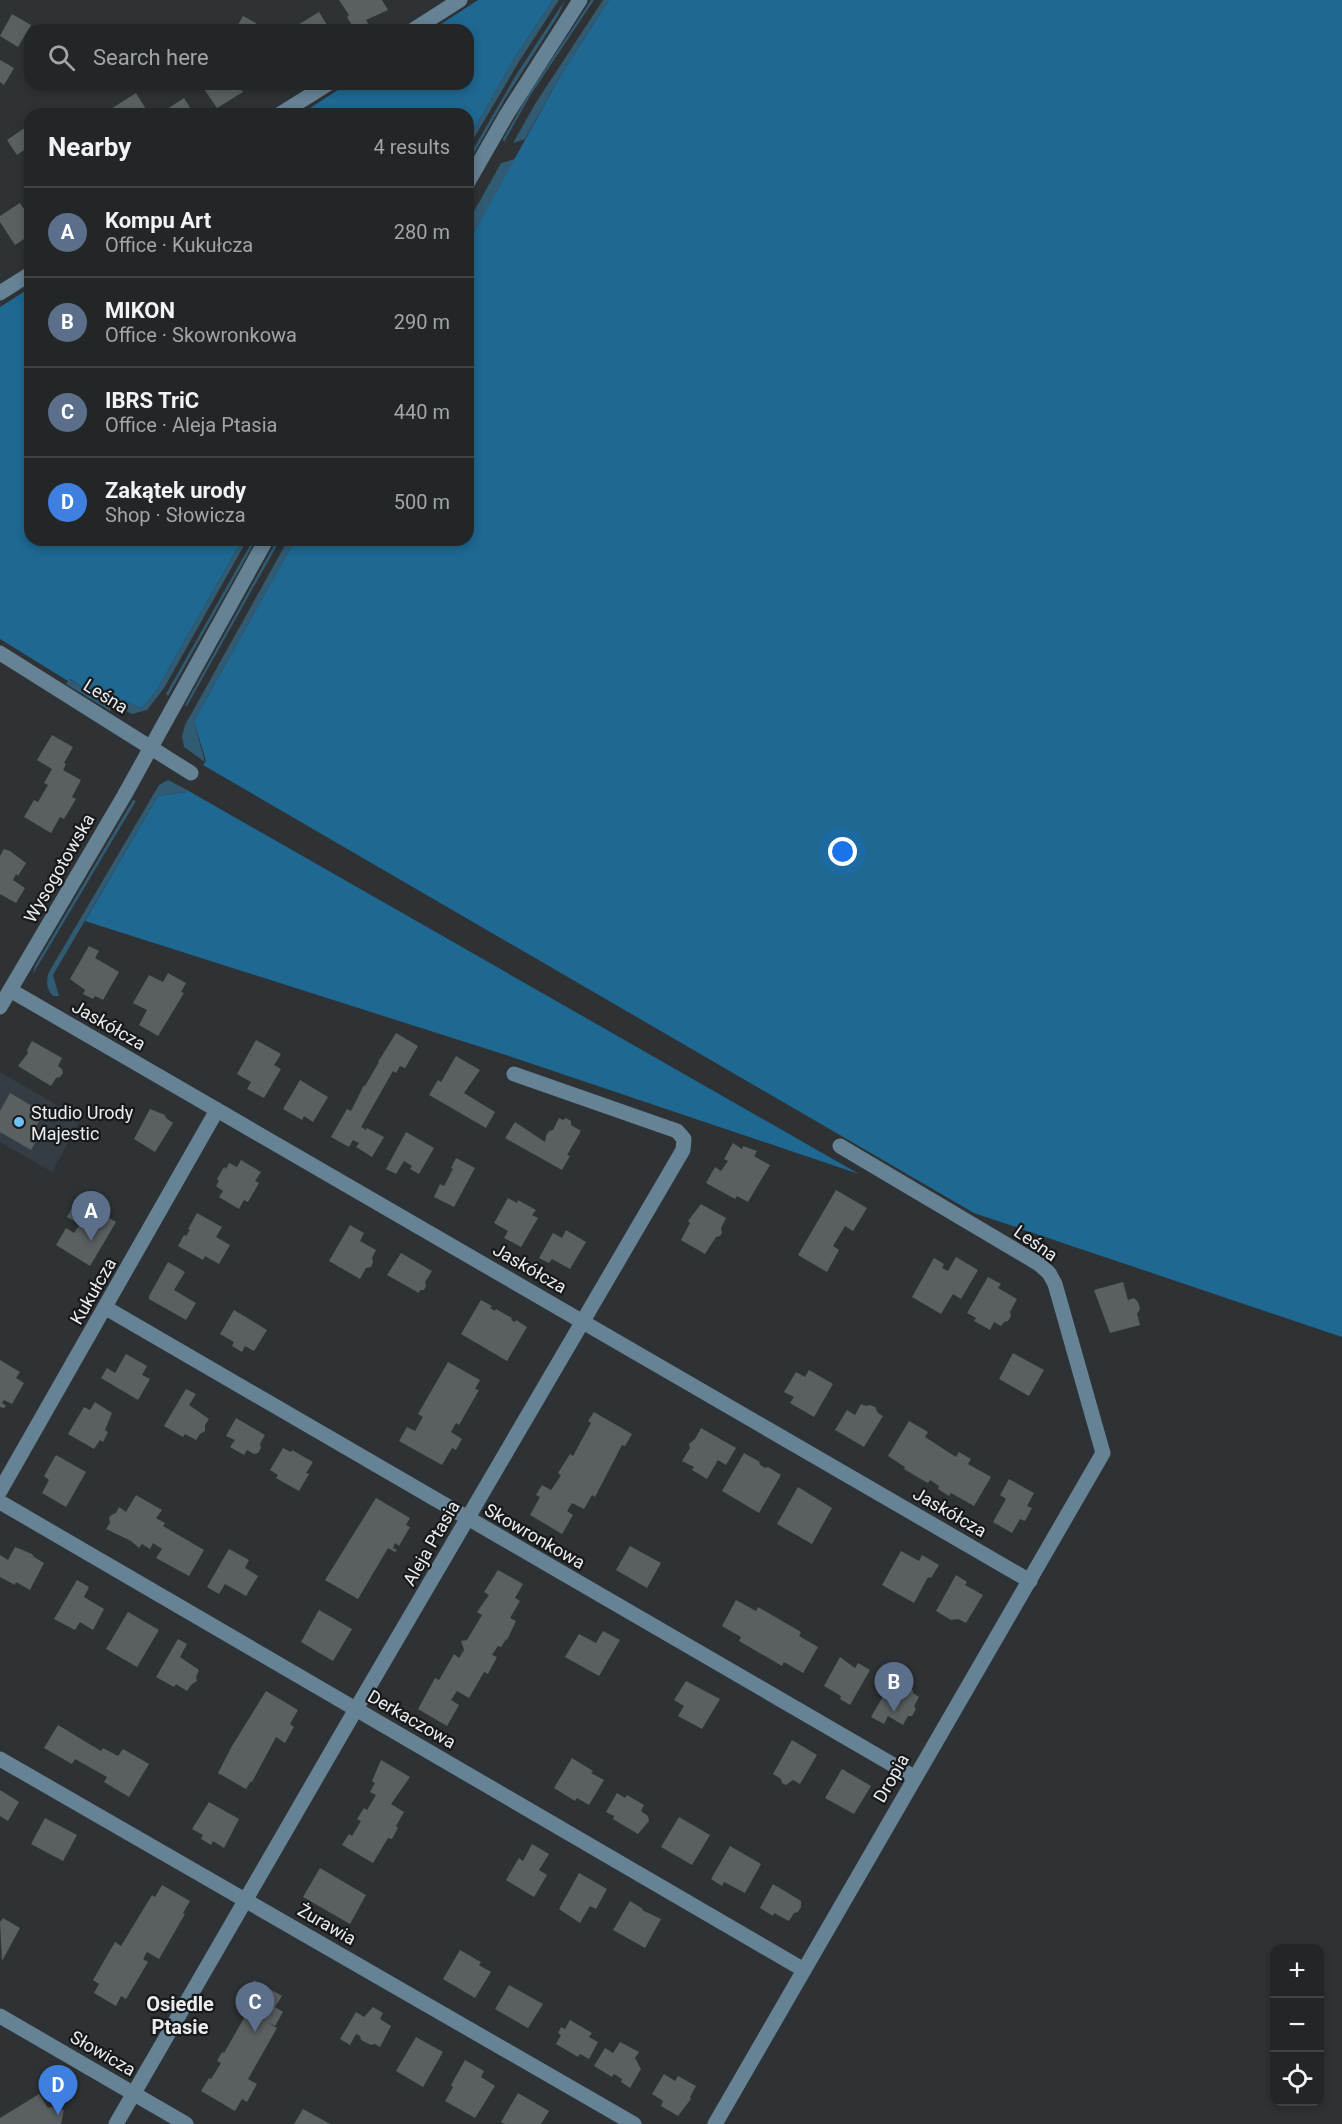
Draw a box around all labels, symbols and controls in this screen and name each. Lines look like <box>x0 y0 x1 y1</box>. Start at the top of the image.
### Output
search box <box>24 24 474 90</box>
icon: search <box>45 41 78 74</box>
text: Search here <box>93 45 209 70</box>
text: Nearby <box>48 132 131 162</box>
text: 4 results <box>374 135 450 159</box>
text: Kompu Art <box>105 208 211 233</box>
text: A <box>61 220 74 244</box>
text: 280 m <box>394 220 450 244</box>
text: Office · Kukułcza <box>105 233 253 257</box>
text: MIKON <box>105 298 175 323</box>
text: B <box>61 310 74 334</box>
text: 290 m <box>394 310 450 334</box>
text: Office · Skowronkowa <box>105 323 297 347</box>
text: IBRS TriC <box>105 388 199 413</box>
text: C <box>61 400 74 424</box>
text: 440 m <box>394 400 450 424</box>
text: Office · Aleja Ptasia <box>105 413 277 437</box>
text: Zakątek urody <box>105 478 246 503</box>
text: D <box>61 490 74 514</box>
text: 500 m <box>394 490 450 514</box>
text: Shop · Słowicza <box>105 503 246 527</box>
street label: Leśna <box>80 674 132 718</box>
street label: Wysogotowska <box>19 810 99 926</box>
your location <box>828 837 857 866</box>
street label: Jaskółcza <box>68 996 150 1054</box>
place label: Studio Urody Majestic <box>31 1102 134 1144</box>
marker: Studio Urody Majestic <box>12 1115 26 1129</box>
pin: A <box>72 1192 110 1241</box>
street label: Leśna <box>1010 1221 1062 1265</box>
street label: Jaskółcza <box>489 1239 571 1297</box>
street label: Kukułcza <box>66 1254 120 1328</box>
street label: Jaskółcza <box>909 1483 991 1541</box>
street label: Aleja Ptasia <box>398 1497 464 1589</box>
street label: Skowronkowa <box>481 1499 589 1573</box>
pin: B <box>874 1662 914 1712</box>
street label: Derkaczowa <box>364 1685 460 1753</box>
street label: Dropia <box>869 1750 913 1806</box>
street label: Żurawia <box>294 1899 360 1949</box>
map controls <box>1270 1944 1324 2106</box>
button: + <box>1270 1944 1324 1998</box>
pin: C <box>236 1982 274 2032</box>
district label: Osiedle Ptasie <box>146 1992 214 2039</box>
button: − <box>1270 1998 1324 2052</box>
street label: Słowicza <box>67 2026 139 2080</box>
button: locate <box>1270 2052 1324 2106</box>
pin: D <box>38 2066 78 2115</box>

